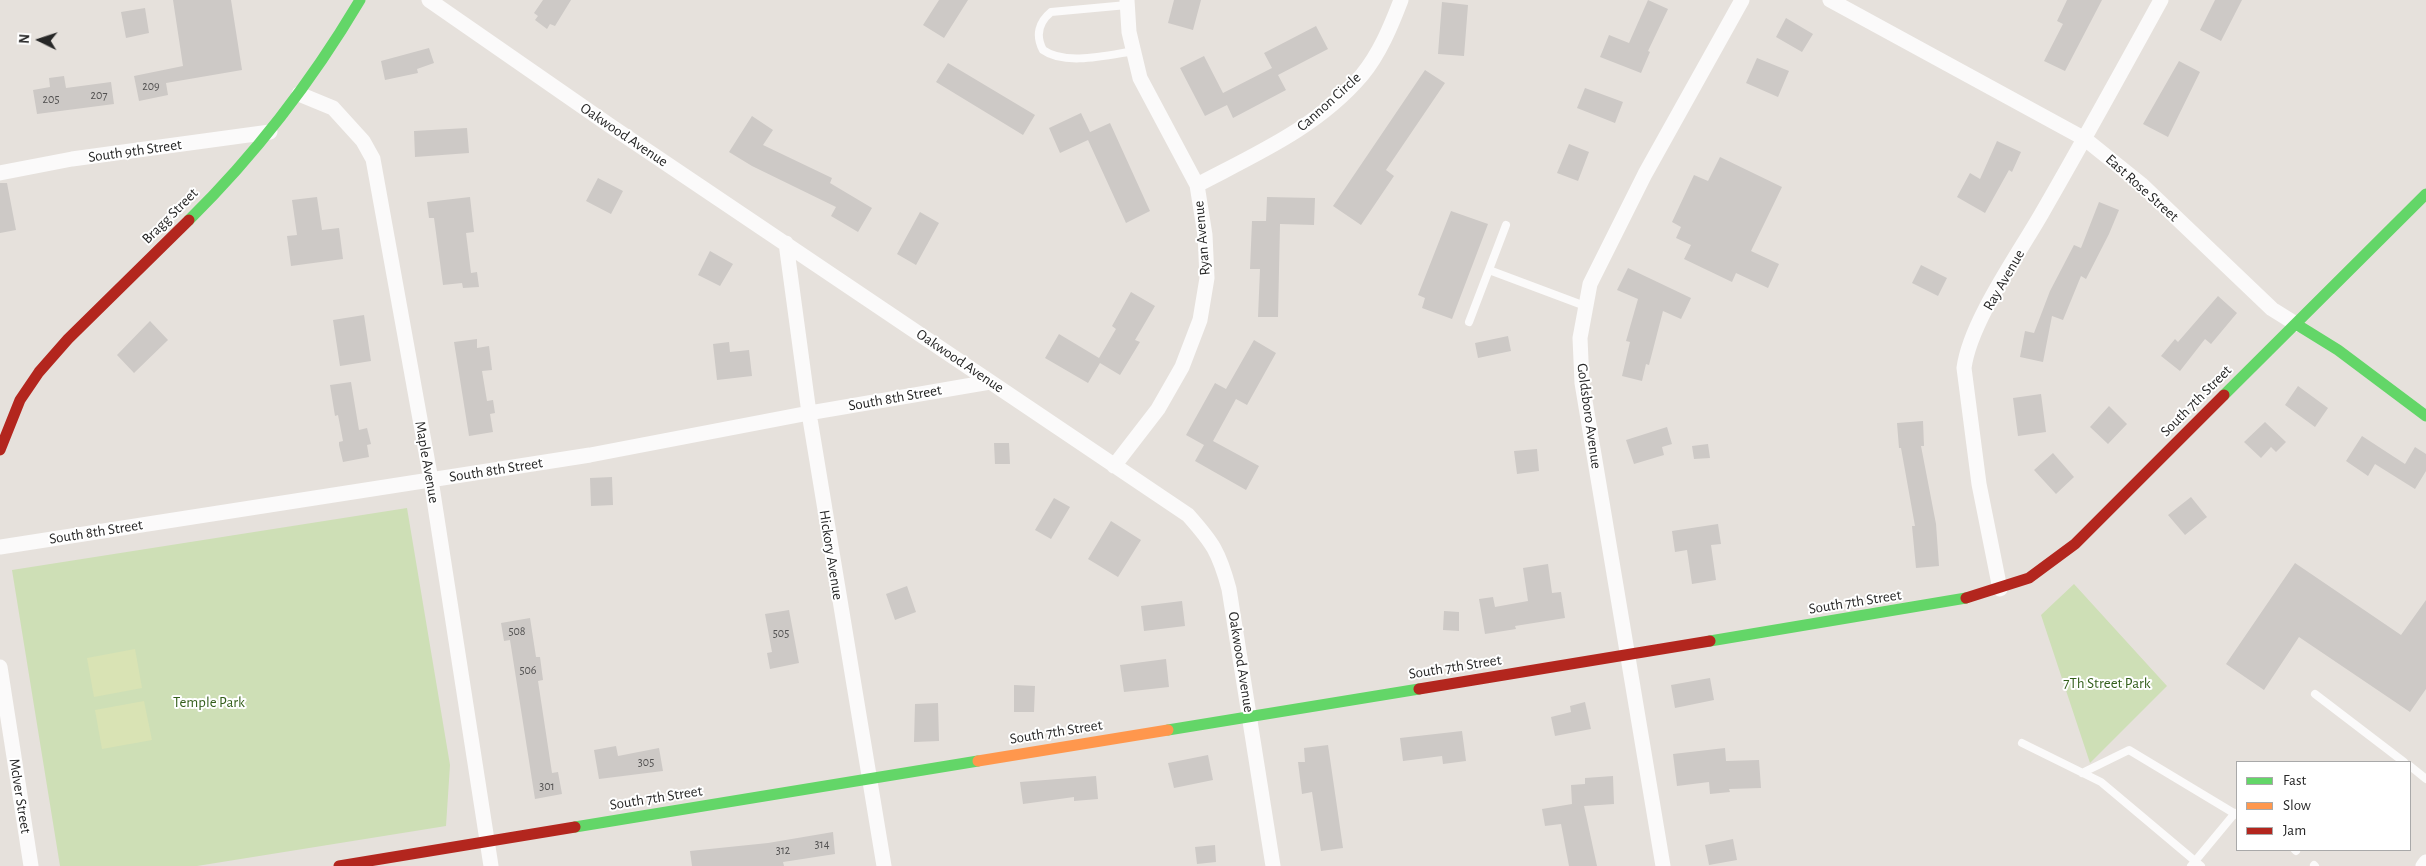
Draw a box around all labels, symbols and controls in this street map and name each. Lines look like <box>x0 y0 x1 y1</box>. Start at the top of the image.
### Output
north arrow <box>15 15 65 65</box>
text: N <box>18 34 32 44</box>
street label: Cannon Circle <box>1293 69 1365 135</box>
house number: 209 <box>142 79 160 93</box>
house number: 207 <box>91 88 107 102</box>
house number: 205 <box>43 92 59 106</box>
street label: Oakwood Avenue <box>577 99 671 171</box>
street label: South 9th Street <box>87 136 183 166</box>
street label: East Rose Street <box>2102 151 2182 225</box>
street label: Bragg Street <box>138 184 202 248</box>
street label: Ryan Avenue <box>1190 200 1214 276</box>
street label: Ray Avenue <box>1979 246 2029 314</box>
street label: Oakwood Avenue <box>913 325 1007 397</box>
street label: Goldsboro Avenue <box>1573 362 1605 470</box>
street label: South 7th Street <box>2157 362 2235 440</box>
street label: South 8th Street <box>847 381 943 415</box>
street label: Maple Avenue <box>411 420 443 504</box>
street label: South 8th Street <box>448 454 544 486</box>
street label: Hickory Avenue <box>815 509 847 601</box>
street label: South 8th Street <box>48 516 144 548</box>
street label: South 7th Street <box>1807 586 1903 618</box>
street label: Oakwood Avenue <box>1224 610 1258 714</box>
house number: 508 <box>508 624 526 638</box>
house number: 505 <box>773 626 789 640</box>
street label: South 7th Street <box>1407 651 1503 683</box>
house number: 506 <box>520 663 536 677</box>
park label: 7Th Street Park <box>2063 674 2151 692</box>
park label: Temple Park <box>173 693 245 711</box>
street label: South 7th Street <box>1008 716 1104 748</box>
house number: 305 <box>638 755 654 769</box>
street label: McIver Street <box>5 757 35 835</box>
legend <box>2236 761 2411 851</box>
text: Fast <box>2283 773 2306 788</box>
house number: 301 <box>539 779 555 793</box>
street label: South 7th Street <box>608 782 704 814</box>
text: Slow <box>2283 798 2311 813</box>
text: Jam <box>2283 823 2306 838</box>
house number: 314 <box>815 837 829 851</box>
house number: 312 <box>776 843 790 857</box>

